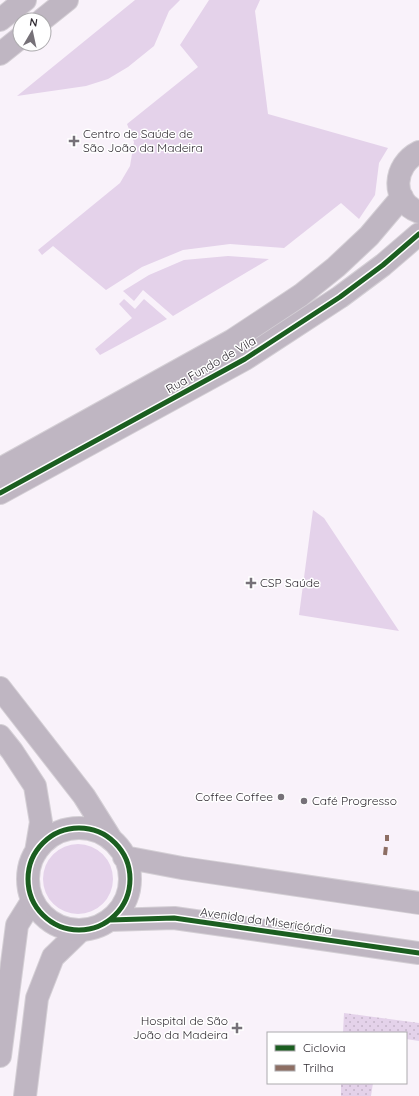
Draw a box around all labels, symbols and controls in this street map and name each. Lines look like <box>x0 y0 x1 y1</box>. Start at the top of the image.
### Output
north arrow <box>12 12 52 52</box>
text: N <box>28 15 39 30</box>
place label: Centro de Saúde de São João da Madeira <box>83 126 203 155</box>
marker: Centro de Saúde de São João da Madeira <box>68 135 80 147</box>
street label: Rua Fundo de Vila <box>163 333 258 396</box>
place label: CSP Saúde <box>260 575 320 590</box>
marker: CSP Saúde <box>245 577 257 589</box>
place label: Coffee Coffee <box>195 789 273 804</box>
marker: Coffee Coffee <box>276 792 286 802</box>
place label: Café Progresso <box>312 793 397 808</box>
marker: Café Progresso <box>299 796 309 806</box>
street label: Avenida da Misericórdia <box>199 904 333 937</box>
place label: Hospital de São João da Madeira <box>133 1013 228 1042</box>
marker: Hospital de São João da Madeira <box>231 1022 243 1034</box>
legend <box>267 1032 407 1084</box>
text: Ciclovia <box>303 1040 346 1055</box>
text: Trilha <box>303 1060 334 1075</box>

